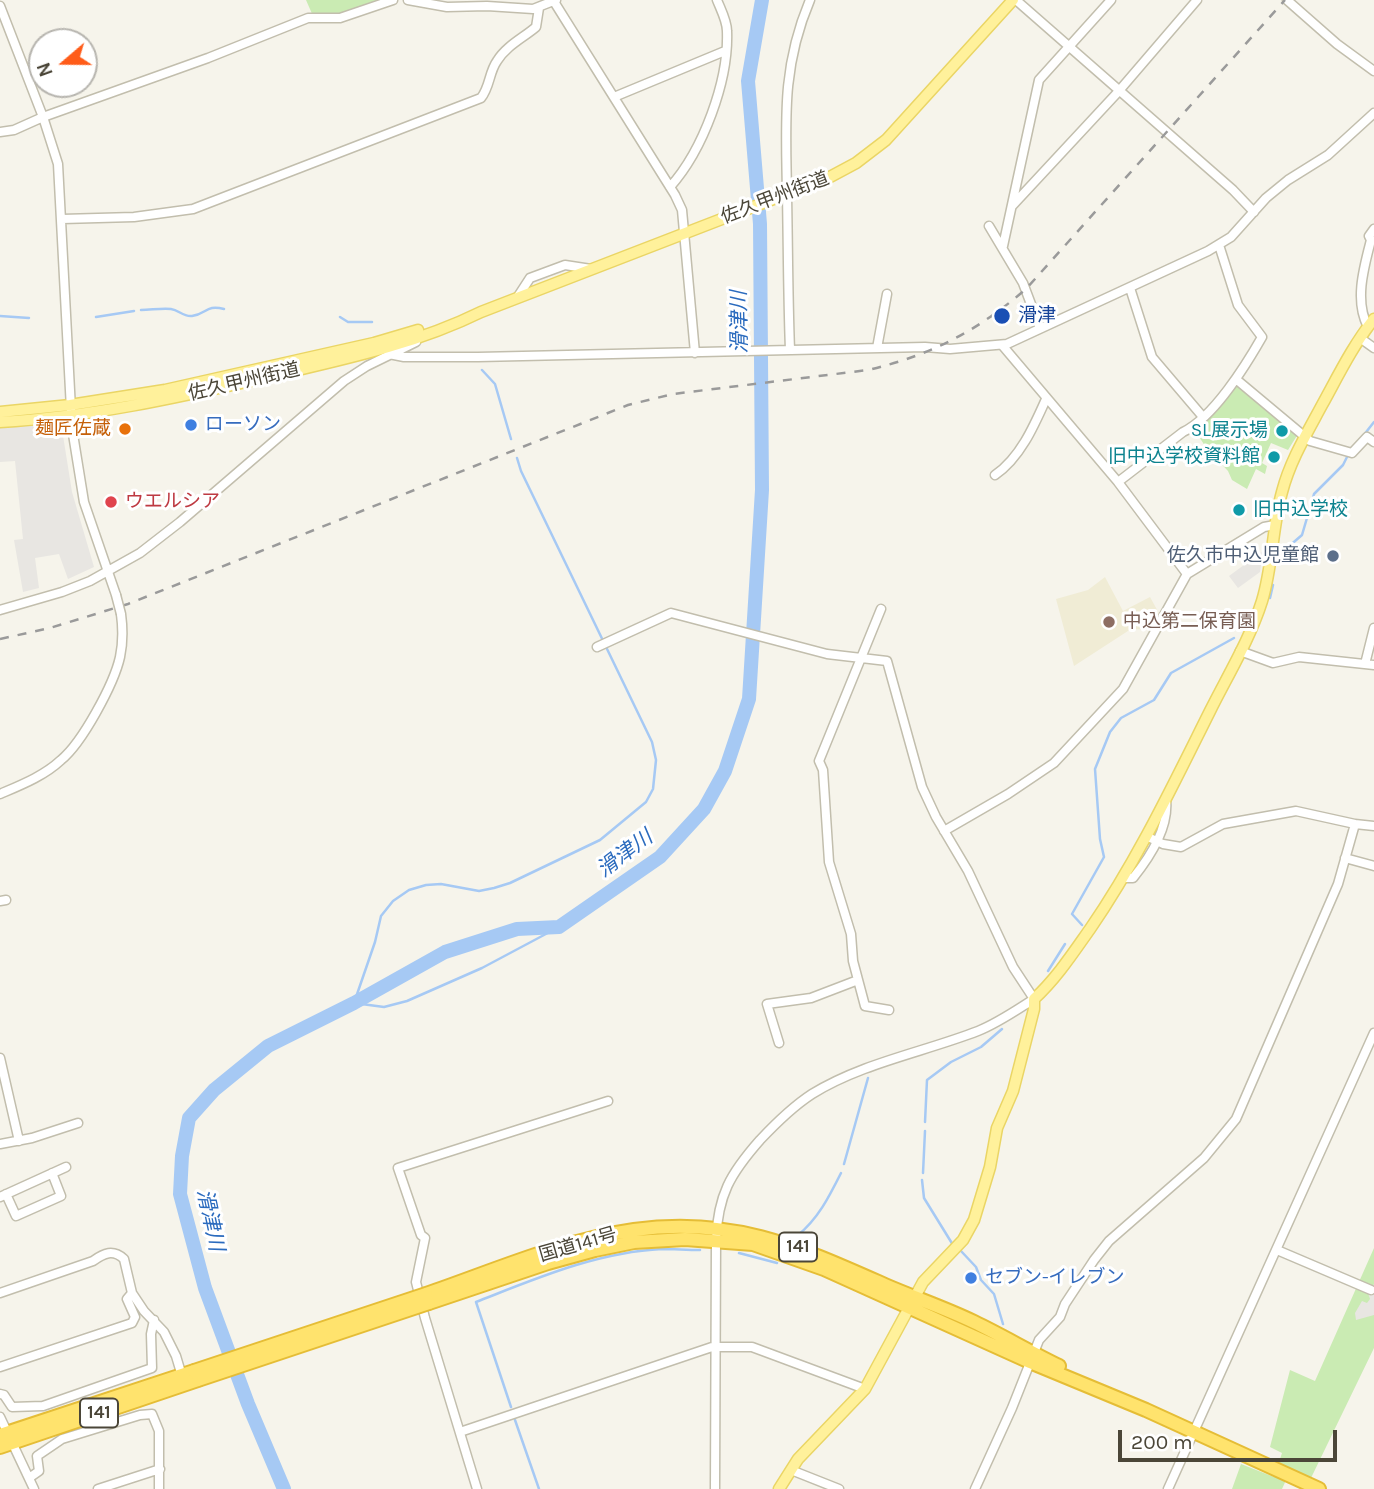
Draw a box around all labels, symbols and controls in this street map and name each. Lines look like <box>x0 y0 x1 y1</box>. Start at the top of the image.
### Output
north arrow <box>28 28 98 98</box>
text: N <box>32 59 58 80</box>
street label: 佐久甲州街道 <box>718 167 832 229</box>
water label: 滑津川 <box>727 290 753 354</box>
place label: 滑津 <box>1018 305 1056 327</box>
marker: 滑津 <box>992 306 1012 326</box>
street label: 佐久甲州街道 <box>186 358 302 406</box>
place label: ローソン <box>205 414 281 436</box>
marker: ローソン <box>183 417 199 433</box>
place label: 麺匠佐蔵 <box>35 418 111 440</box>
place label: SL展示場 <box>1191 420 1268 442</box>
marker: 麺匠佐蔵 <box>117 421 133 437</box>
marker: SL展示場 <box>1274 423 1290 439</box>
place label: 旧中込学校資料館 <box>1108 446 1260 468</box>
marker: 旧中込学校資料館 <box>1266 449 1282 465</box>
place label: ウエルシア <box>125 491 220 513</box>
marker: ウエルシア <box>103 494 119 510</box>
place label: 旧中込学校 <box>1253 499 1348 521</box>
marker: 旧中込学校 <box>1231 502 1247 518</box>
place label: 佐久市中込児童館 <box>1167 545 1319 567</box>
marker: 佐久市中込児童館 <box>1325 548 1341 564</box>
place label: 中込第二保育園 <box>1123 611 1256 633</box>
marker: 中込第二保育園 <box>1101 614 1117 630</box>
water label: 滑津川 <box>592 825 658 883</box>
water label: 滑津川 <box>191 1187 229 1253</box>
street label: 国道141号 <box>536 1223 620 1267</box>
road number: 141 <box>779 1232 817 1262</box>
place label: セブン-イレブン <box>985 1267 1125 1289</box>
marker: セブン-イレブン <box>963 1270 979 1286</box>
road number: 141 <box>80 1398 118 1428</box>
scale bar <box>1122 1416 1341 1460</box>
text: 200 m <box>1131 1430 1193 1454</box>

